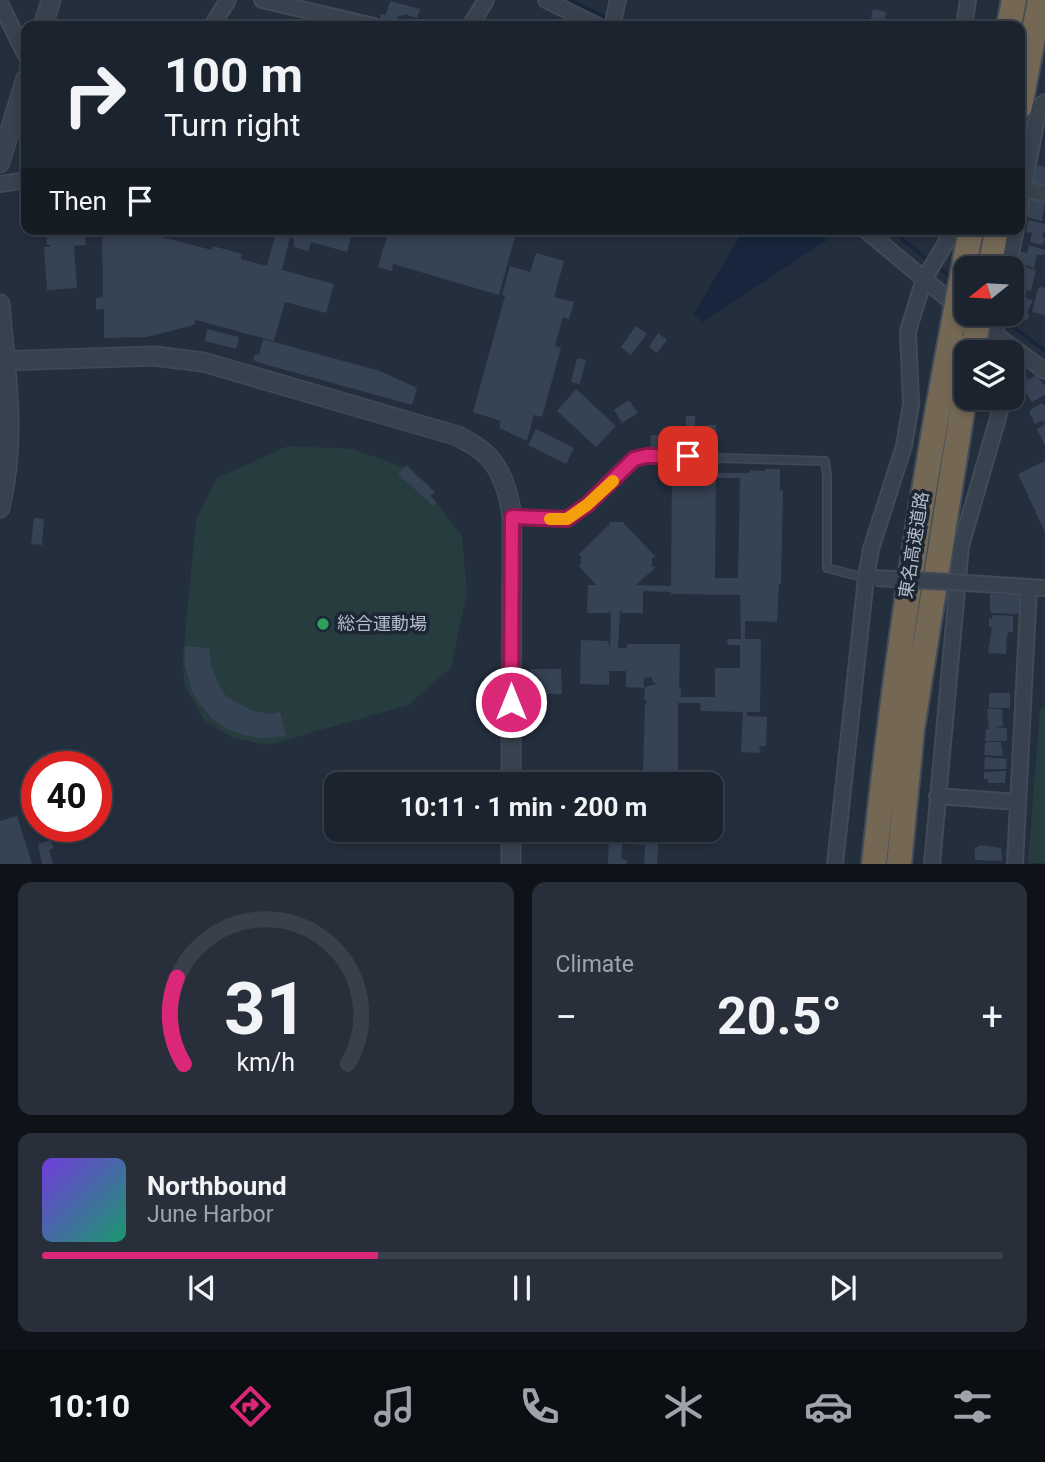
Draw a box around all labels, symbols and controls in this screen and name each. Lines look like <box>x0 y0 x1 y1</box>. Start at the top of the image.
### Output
text: 100 m <box>164 47 303 104</box>
icon: right <box>49 49 140 140</box>
text: Turn right <box>164 106 300 144</box>
icon: arrive <box>121 182 159 220</box>
text: Then <box>49 186 107 216</box>
north arrow <box>954 256 1024 326</box>
map controls <box>954 256 1024 410</box>
button: layers <box>954 340 1024 410</box>
pin <box>658 426 718 486</box>
icon: arrive <box>669 437 707 475</box>
street label: 東名高速道路 <box>895 490 932 600</box>
place label: 総合運動場 <box>337 613 427 634</box>
marker: 総合運動場 <box>315 616 331 632</box>
position arrow <box>474 665 548 739</box>
speed limit sign: 40 <box>21 751 112 842</box>
text: 10:11 · 1 min · 200 m <box>400 792 647 822</box>
text: Climate <box>556 951 634 978</box>
text: 31 <box>224 967 308 1053</box>
text: 20.5° <box>717 986 842 1047</box>
text: − <box>556 995 577 1039</box>
text: + <box>981 995 1003 1039</box>
text: km/h <box>236 1048 295 1077</box>
text: Northbound <box>147 1171 287 1201</box>
text: June Harbor <box>147 1201 274 1228</box>
icon: previous <box>183 1269 221 1307</box>
icon: pause <box>503 1269 541 1307</box>
icon: next <box>824 1269 862 1307</box>
icon: directions <box>226 1382 275 1431</box>
icon: music <box>370 1382 419 1431</box>
icon: phone <box>515 1382 564 1431</box>
icon: climate <box>659 1382 708 1431</box>
icon: car <box>804 1382 853 1431</box>
icon: filters <box>948 1382 997 1431</box>
text: 10:10 <box>48 1387 130 1425</box>

